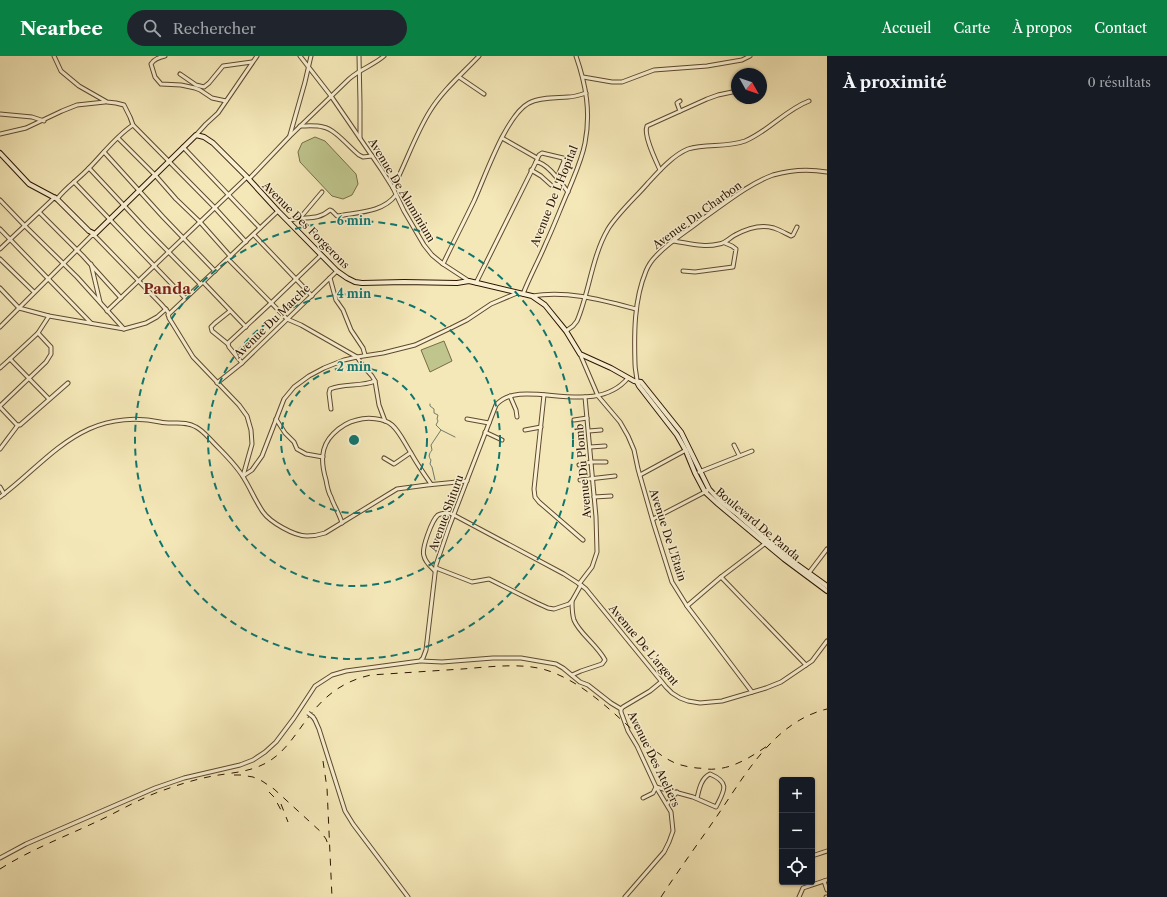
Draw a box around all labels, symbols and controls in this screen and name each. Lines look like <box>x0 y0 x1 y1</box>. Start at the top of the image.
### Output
search box <box>127 10 407 46</box>
text: Nearbee <box>20 17 103 40</box>
icon: search <box>141 17 163 39</box>
text: Rechercher <box>173 19 256 38</box>
text: Accueil <box>882 19 932 37</box>
text: Carte <box>954 19 990 37</box>
text: À propos <box>1012 19 1072 37</box>
text: Contact <box>1094 19 1147 37</box>
north arrow <box>731 68 767 104</box>
text: À proximité <box>843 72 947 92</box>
text: 0 résultats <box>1087 74 1151 90</box>
street label: Avenue De Aluminium <box>365 135 439 245</box>
street label: Avenue De L'Hopital <box>527 143 581 250</box>
street label: Avenue Des Forgerons <box>259 178 353 272</box>
street label: Avenue Du Charbon <box>649 178 744 253</box>
text: 6 min <box>337 213 372 228</box>
district label: Panda <box>143 279 191 298</box>
street label: Avenue Du Marche <box>230 281 313 362</box>
text: 4 min <box>337 286 372 301</box>
text: 2 min <box>337 359 372 374</box>
street label: Avenue Du Plomb <box>572 423 594 520</box>
centre of rings <box>347 433 361 447</box>
street label: Avenue Shituru <box>425 472 466 554</box>
street label: Boulevard De Panda <box>713 484 803 564</box>
street label: Avenue De L'Etain <box>646 486 690 583</box>
street label: Avenue De L'argent <box>605 601 682 689</box>
street label: Avenue Des Ateliers <box>624 708 683 809</box>
map controls <box>779 777 815 885</box>
button: + <box>779 777 815 813</box>
button: − <box>779 813 815 849</box>
button: locate <box>779 849 815 885</box>

